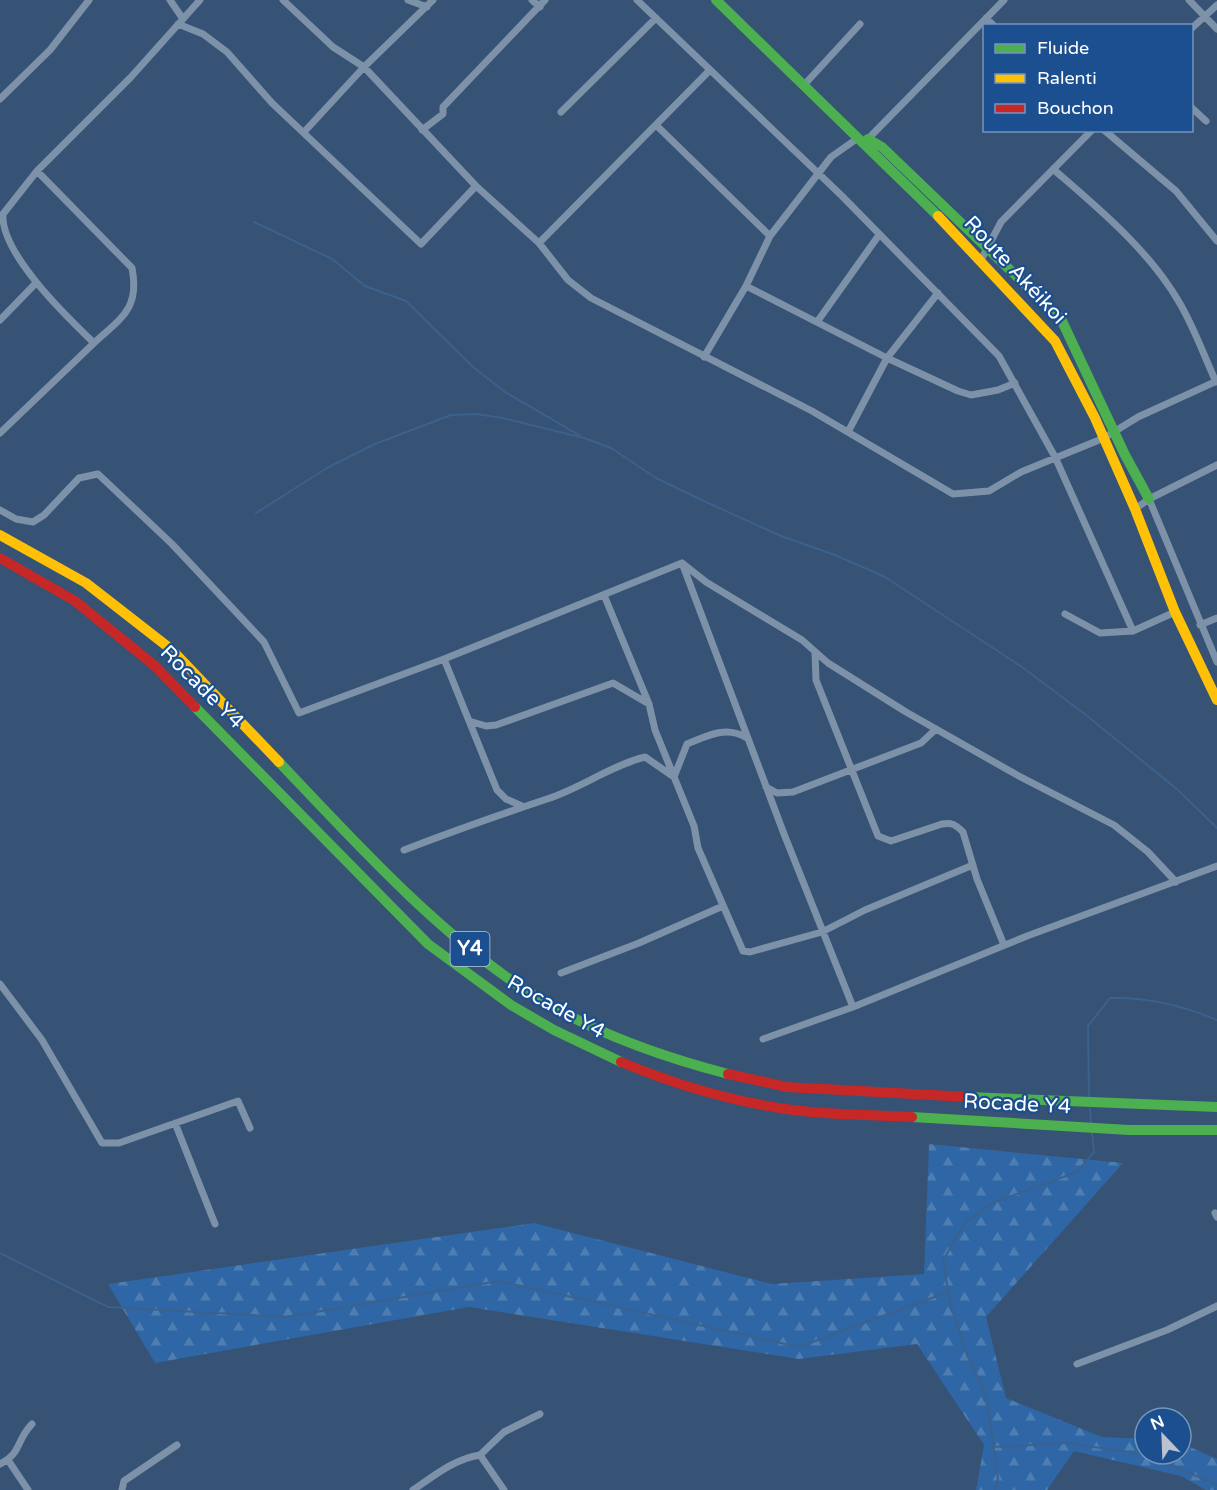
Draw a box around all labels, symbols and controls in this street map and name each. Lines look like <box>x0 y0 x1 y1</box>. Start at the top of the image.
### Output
legend <box>983 24 1193 132</box>
text: Fluide <box>1037 37 1089 59</box>
text: Ralenti <box>1037 67 1097 89</box>
text: Bouchon <box>1037 97 1114 119</box>
street label: Route Akéikoi <box>958 211 1072 329</box>
street label: Rocade Y4 <box>155 640 249 734</box>
road number: Y4 <box>450 932 490 966</box>
street label: Rocade Y4 <box>503 970 609 1044</box>
street label: Rocade Y4 <box>962 1089 1072 1119</box>
north arrow <box>1133 1406 1193 1466</box>
text: N <box>1148 1411 1167 1435</box>

